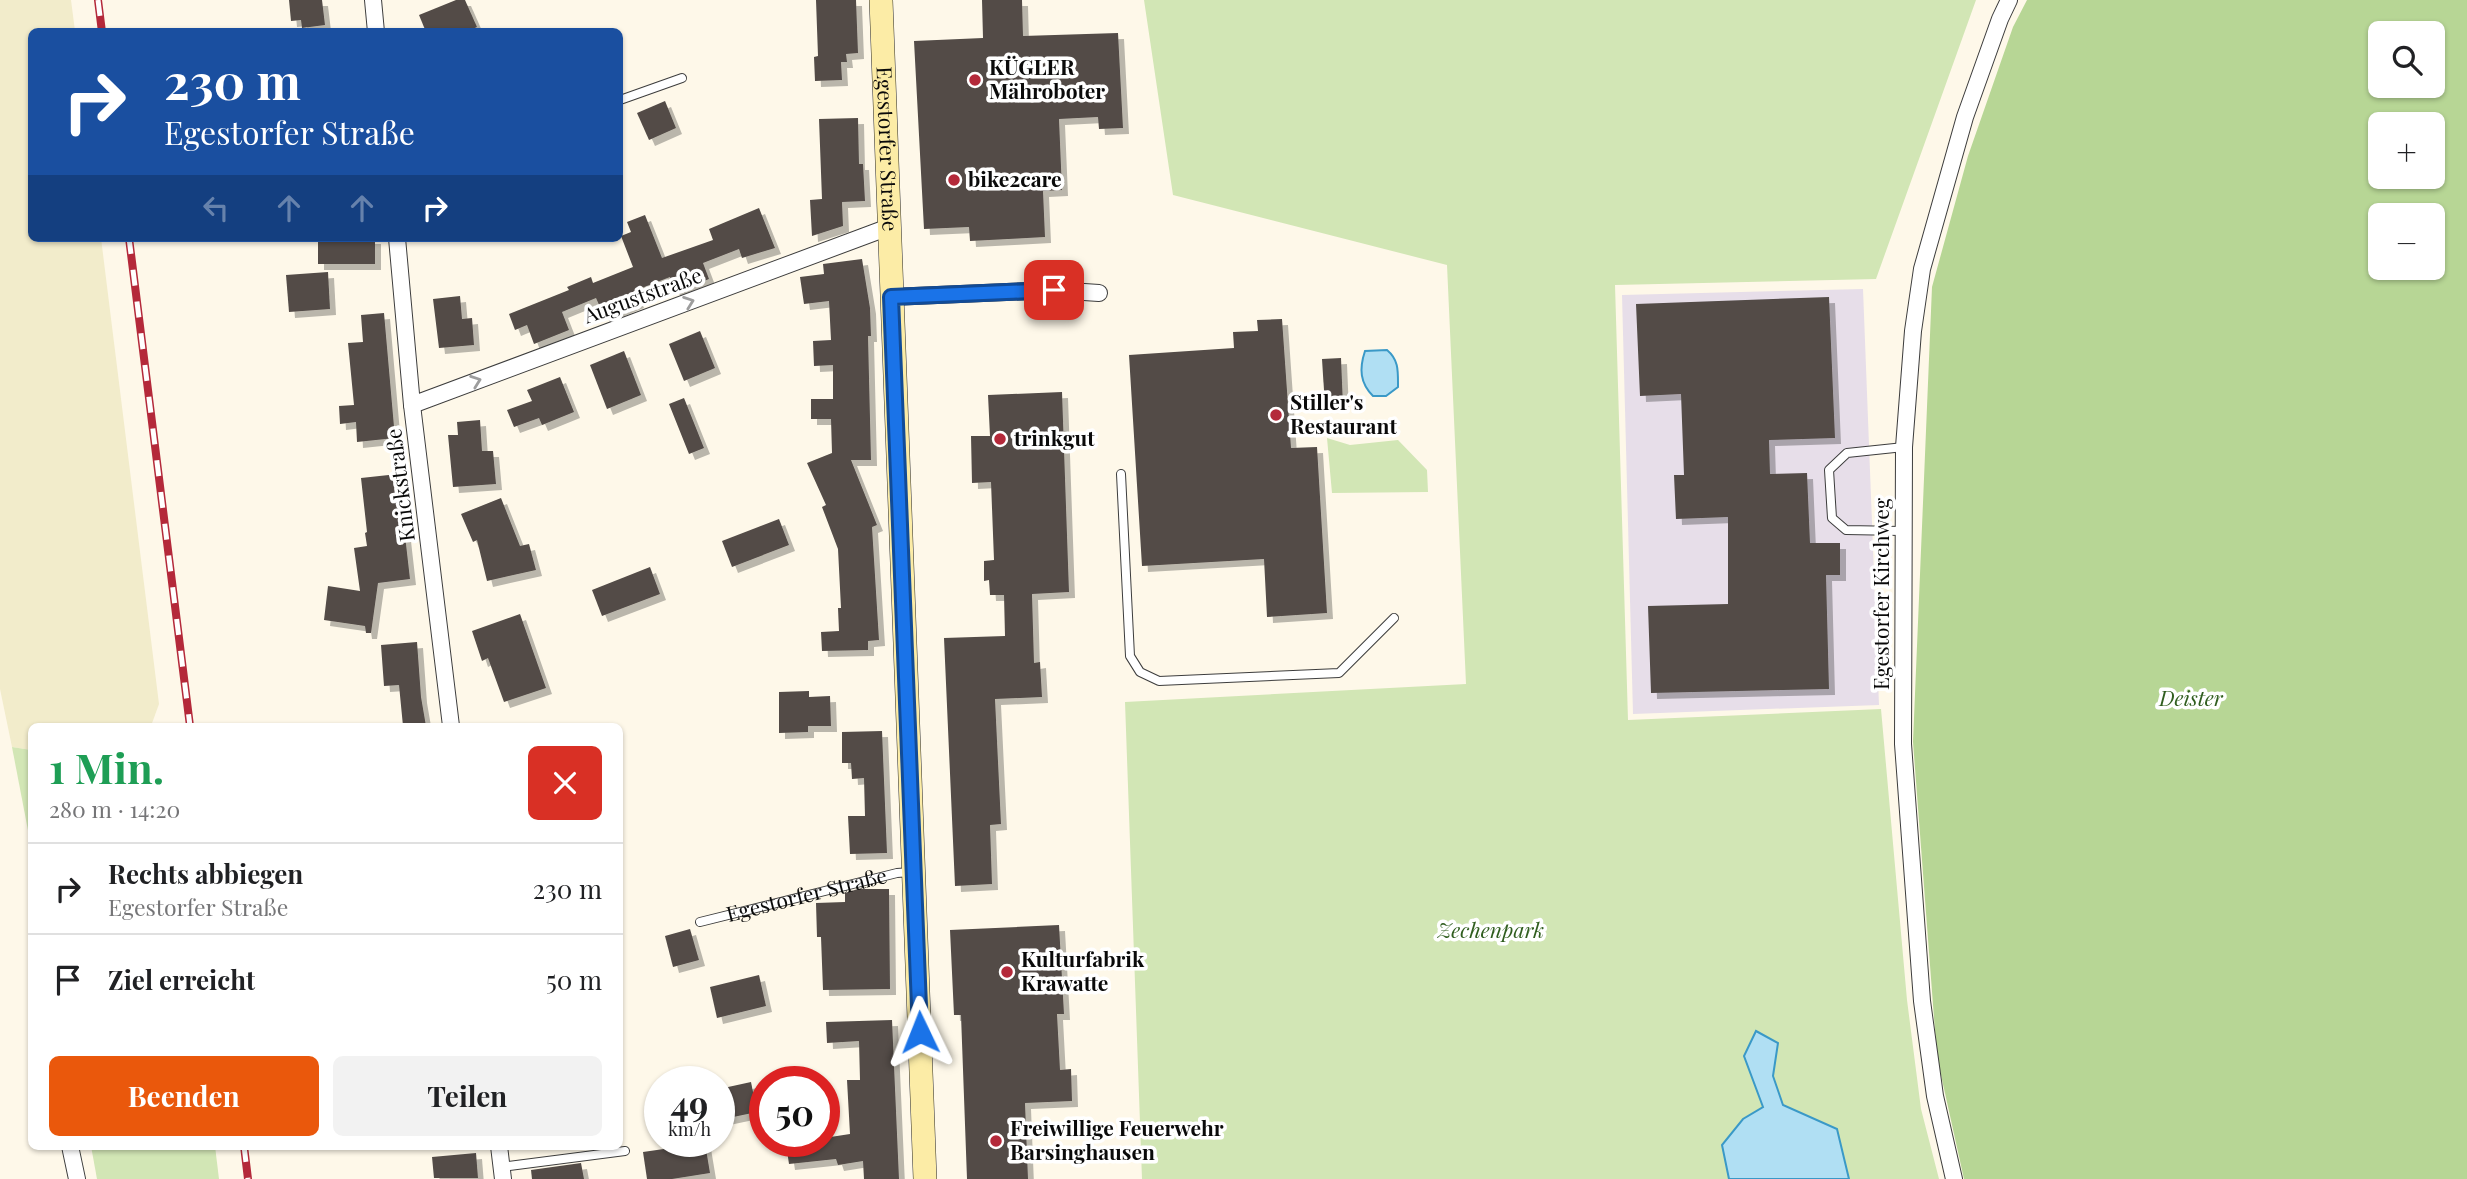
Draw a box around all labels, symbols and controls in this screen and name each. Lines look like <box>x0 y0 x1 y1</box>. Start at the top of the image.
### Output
map controls <box>2368 21 2445 280</box>
button: search <box>2368 21 2445 98</box>
text: 230 m <box>164 47 301 112</box>
place label: KÜGLER Mähroboter <box>989 52 1105 104</box>
icon: right <box>49 56 140 147</box>
street label: Egestorfer Straße <box>871 66 906 232</box>
marker: KÜGLER Mähroboter <box>967 72 983 88</box>
text: Egestorfer Straße <box>164 110 415 153</box>
button: + <box>2368 112 2445 189</box>
place label: bike2care <box>968 164 1062 192</box>
marker: bike2care <box>946 172 962 188</box>
icon: left <box>197 189 235 227</box>
icon: ahead <box>270 189 308 227</box>
icon: ahead <box>343 189 381 227</box>
icon: right <box>416 189 454 227</box>
button: − <box>2368 203 2445 280</box>
street label: Auguststraße <box>578 260 706 329</box>
pin <box>1024 260 1084 320</box>
icon: arrive <box>1035 271 1073 309</box>
one-way arrow <box>683 296 695 310</box>
one-way arrow <box>470 375 482 389</box>
place label: Stiller's Restaurant <box>1290 387 1397 439</box>
marker: Stiller's Restaurant <box>1268 407 1284 423</box>
place label: trinkgut <box>1013 423 1095 451</box>
street label: Knickstraße <box>378 427 420 543</box>
marker: trinkgut <box>992 431 1008 447</box>
street label: Egestorfer Kirchweg <box>1866 498 1894 690</box>
park label: Deister <box>2158 683 2224 711</box>
text: 1 Min. <box>49 739 164 795</box>
button: close <box>528 746 602 820</box>
text: 280 m · 14:20 <box>49 793 180 824</box>
text: Rechts abbiegen <box>108 856 303 891</box>
street label: Egestorfer Straße <box>723 860 890 927</box>
icon: right <box>49 870 87 908</box>
text: 230 m <box>533 871 602 906</box>
text: Egestorfer Straße <box>108 891 288 922</box>
park label: Zechenpark <box>1437 915 1544 943</box>
place label: Kulturfabrik Krawatte <box>1021 944 1145 996</box>
icon: arrive <box>49 961 87 999</box>
text: Ziel erreicht <box>108 962 255 997</box>
text: 50 m <box>546 962 602 997</box>
marker: Kulturfabrik Krawatte <box>999 964 1015 980</box>
position arrow <box>883 995 957 1069</box>
button: Beenden <box>49 1056 319 1136</box>
button: Teilen <box>333 1056 602 1136</box>
speed limit sign: 50 <box>749 1066 840 1157</box>
text: 49 <box>671 1079 708 1126</box>
place label: Freiwillige Feuerwehr Barsinghausen <box>1010 1113 1224 1165</box>
text: km/h <box>668 1117 711 1141</box>
marker: Freiwillige Feuerwehr Barsinghausen <box>988 1133 1004 1149</box>

